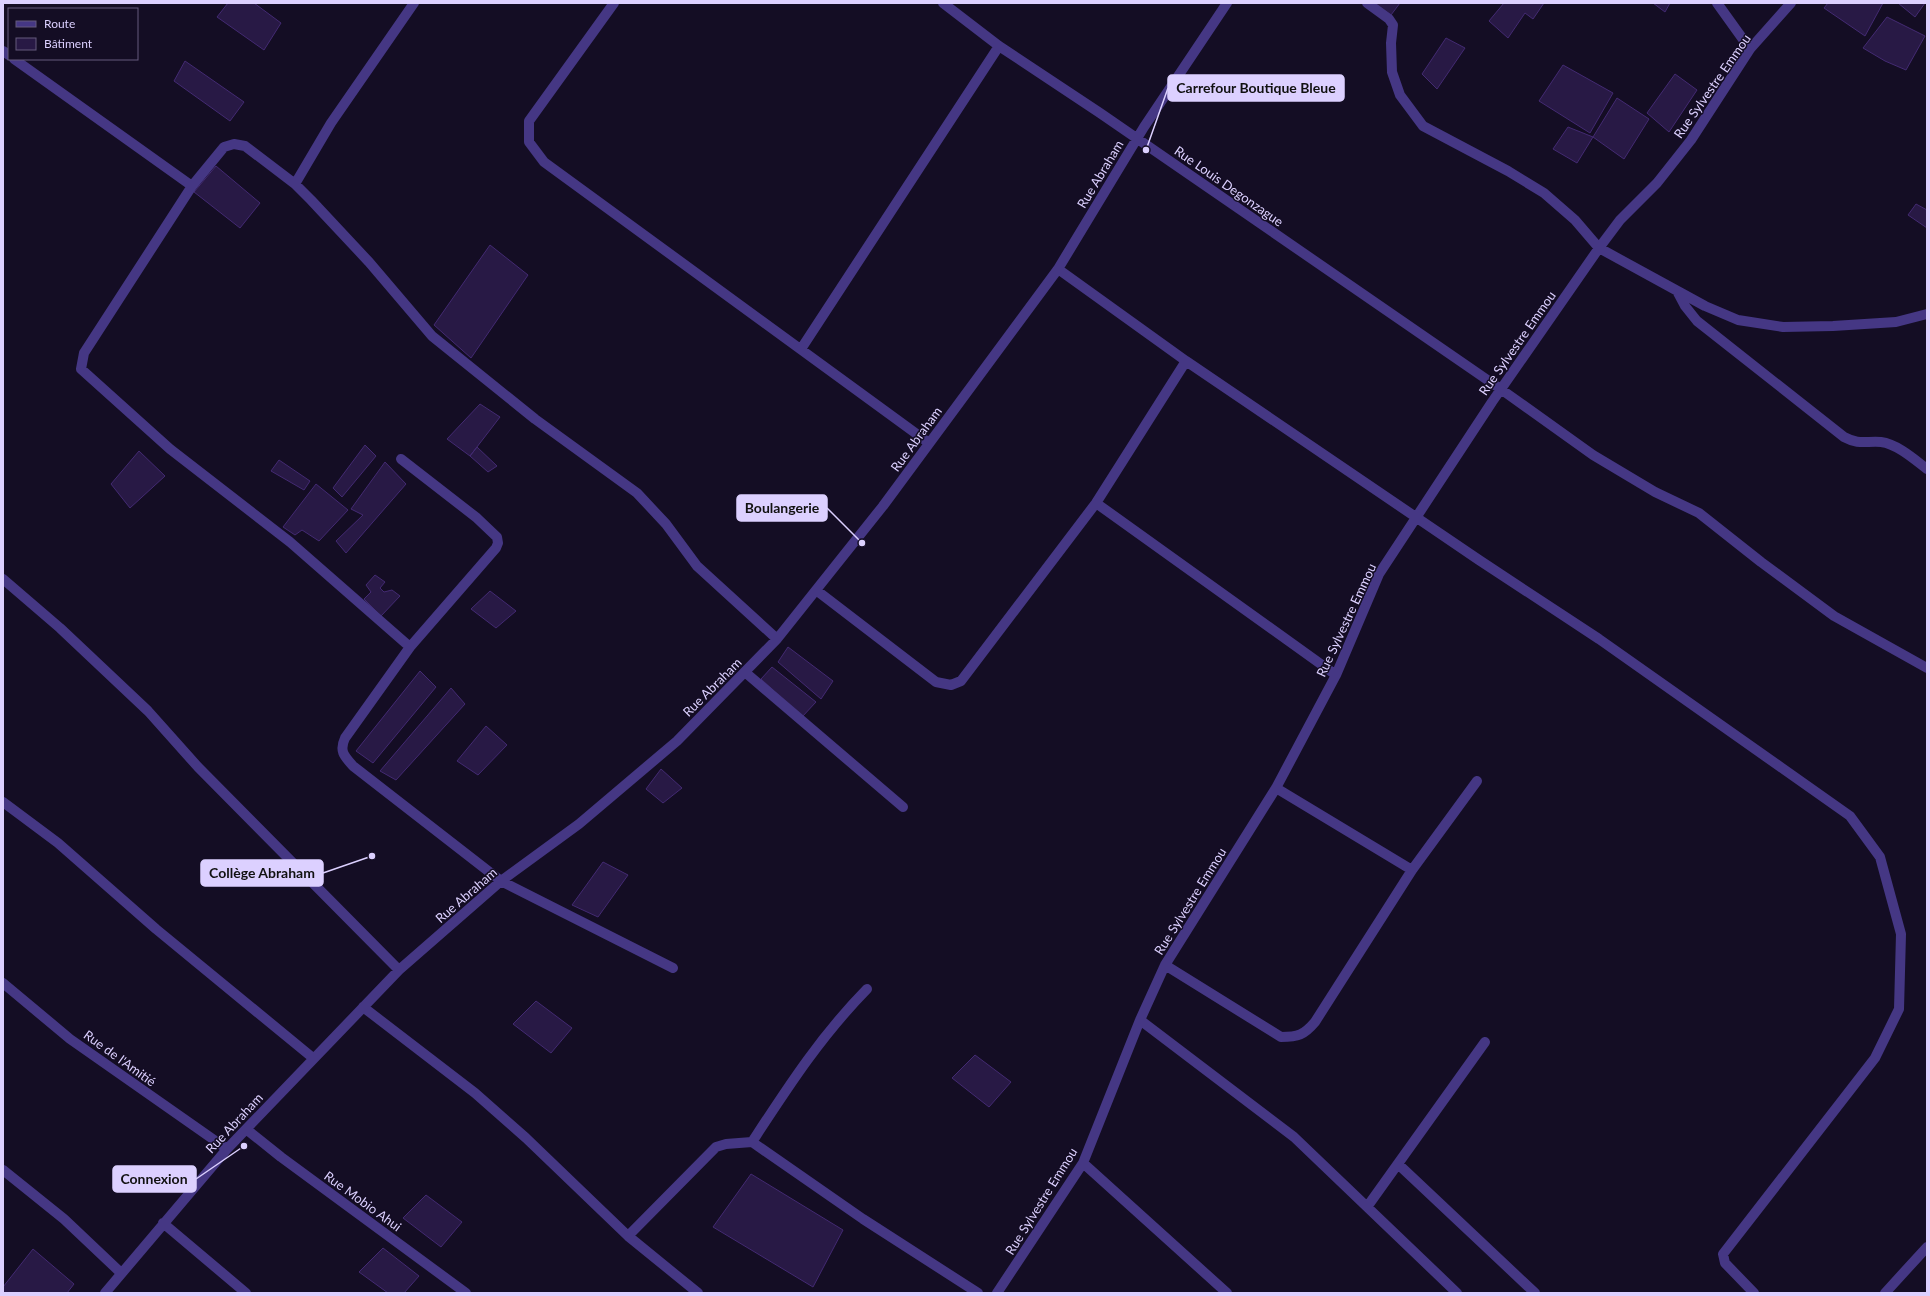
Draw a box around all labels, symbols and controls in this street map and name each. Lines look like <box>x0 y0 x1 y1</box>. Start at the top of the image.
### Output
legend <box>8 8 138 60</box>
text: Route <box>44 16 75 31</box>
street label: Rue Sylvestre Emmou <box>1670 31 1754 141</box>
text: Bâtiment <box>44 36 93 51</box>
callout: Carrefour Boutique Bleue <box>1168 75 1344 101</box>
text: Carrefour Boutique Bleue <box>1176 79 1336 96</box>
street label: Rue Abraham <box>1073 137 1127 211</box>
street label: Rue Louis Degonzague <box>1171 142 1287 230</box>
street label: Rue Sylvestre Emmou <box>1475 288 1559 398</box>
street label: Rue Abraham <box>887 403 945 475</box>
callout: Boulangerie <box>737 495 827 521</box>
text: Boulangerie <box>745 499 820 516</box>
street label: Rue Sylvestre Emmou <box>1313 561 1379 679</box>
street label: Rue Abraham <box>679 654 745 720</box>
street label: Rue Sylvestre Emmou <box>1151 844 1229 958</box>
callout: Collège Abraham <box>201 860 323 886</box>
text: Collège Abraham <box>209 864 315 881</box>
street label: Rue Abraham <box>432 864 500 926</box>
street label: Rue de l'Amitié <box>81 1026 159 1090</box>
street label: Rue Abraham <box>202 1090 266 1156</box>
street label: Rue Sylvestre Emmou <box>1002 1144 1080 1258</box>
callout: Connexion <box>113 1166 196 1192</box>
street label: Rue Mobio Ahui <box>321 1168 405 1234</box>
text: Connexion <box>120 1170 188 1187</box>

